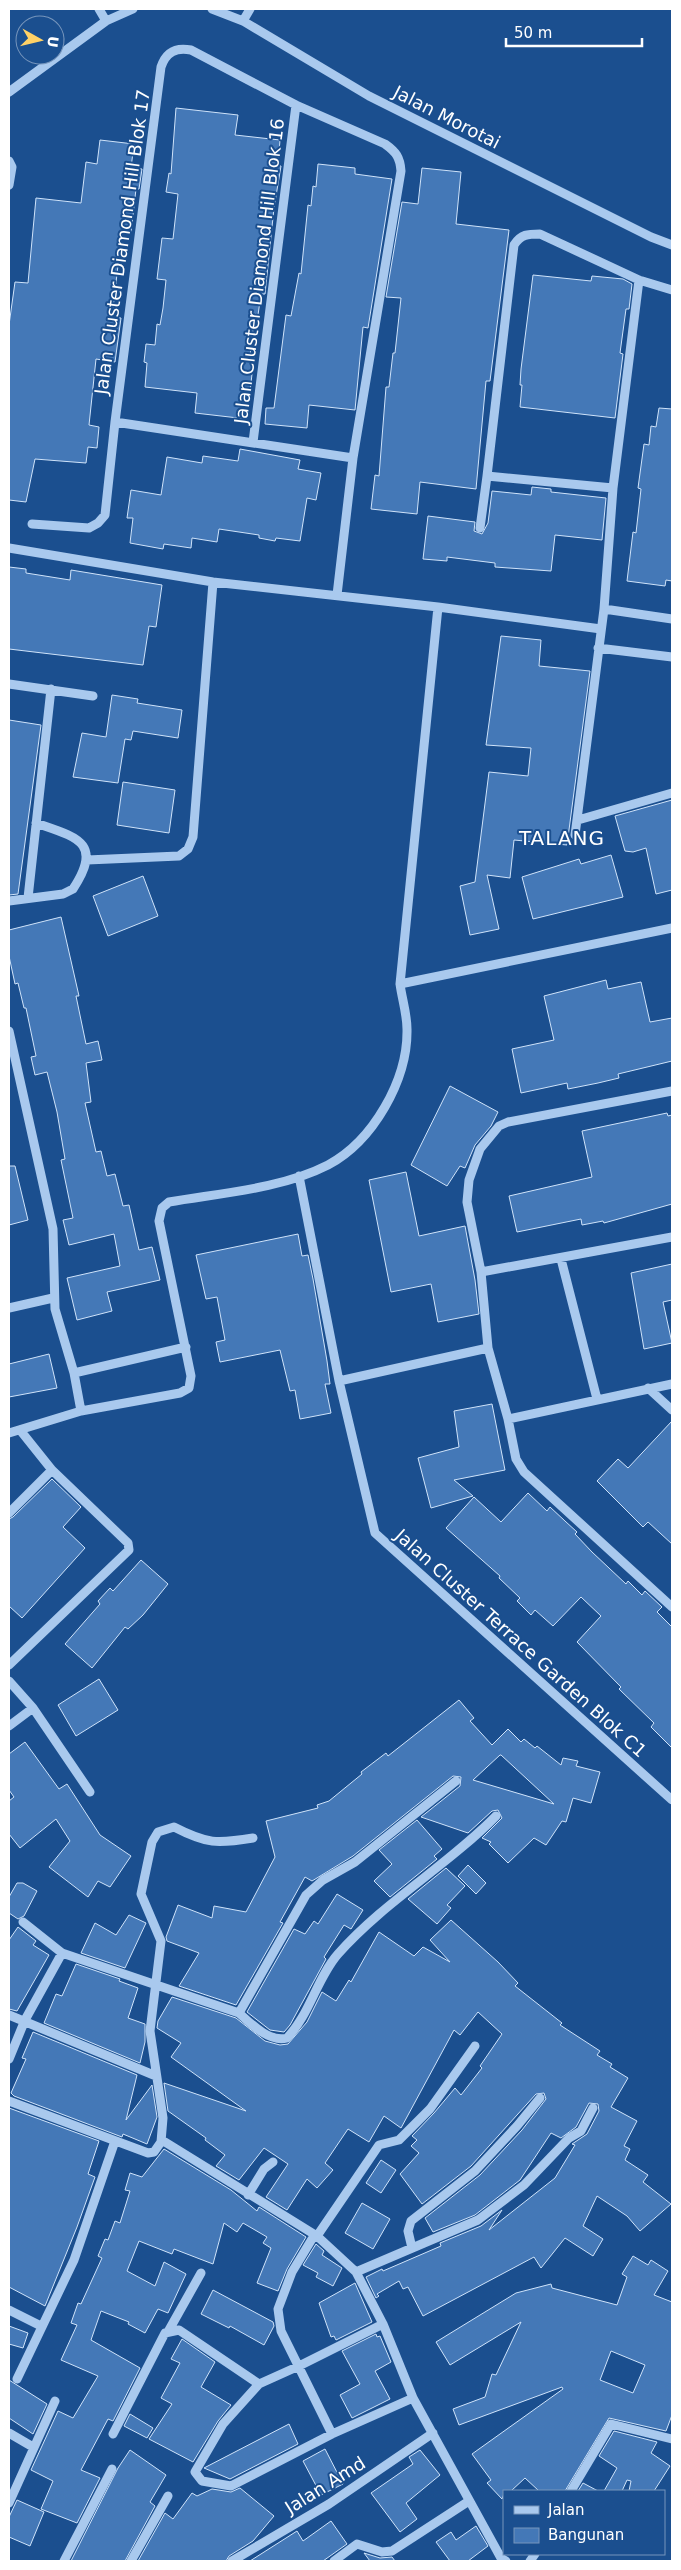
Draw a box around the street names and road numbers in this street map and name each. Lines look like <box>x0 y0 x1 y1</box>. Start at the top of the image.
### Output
street label: Jalan Morotai <box>389 81 504 153</box>
street label: Jalan Cluster Diamond Hill Blok 17 <box>90 88 154 397</box>
street label: Jalan Cluster Diamond Hill Blok 16 <box>230 117 288 426</box>
street label: Jalan Cluster Terrace Garden Blok C1 <box>390 1524 651 1761</box>
street label: Jalan Amd <box>280 2452 369 2518</box>

